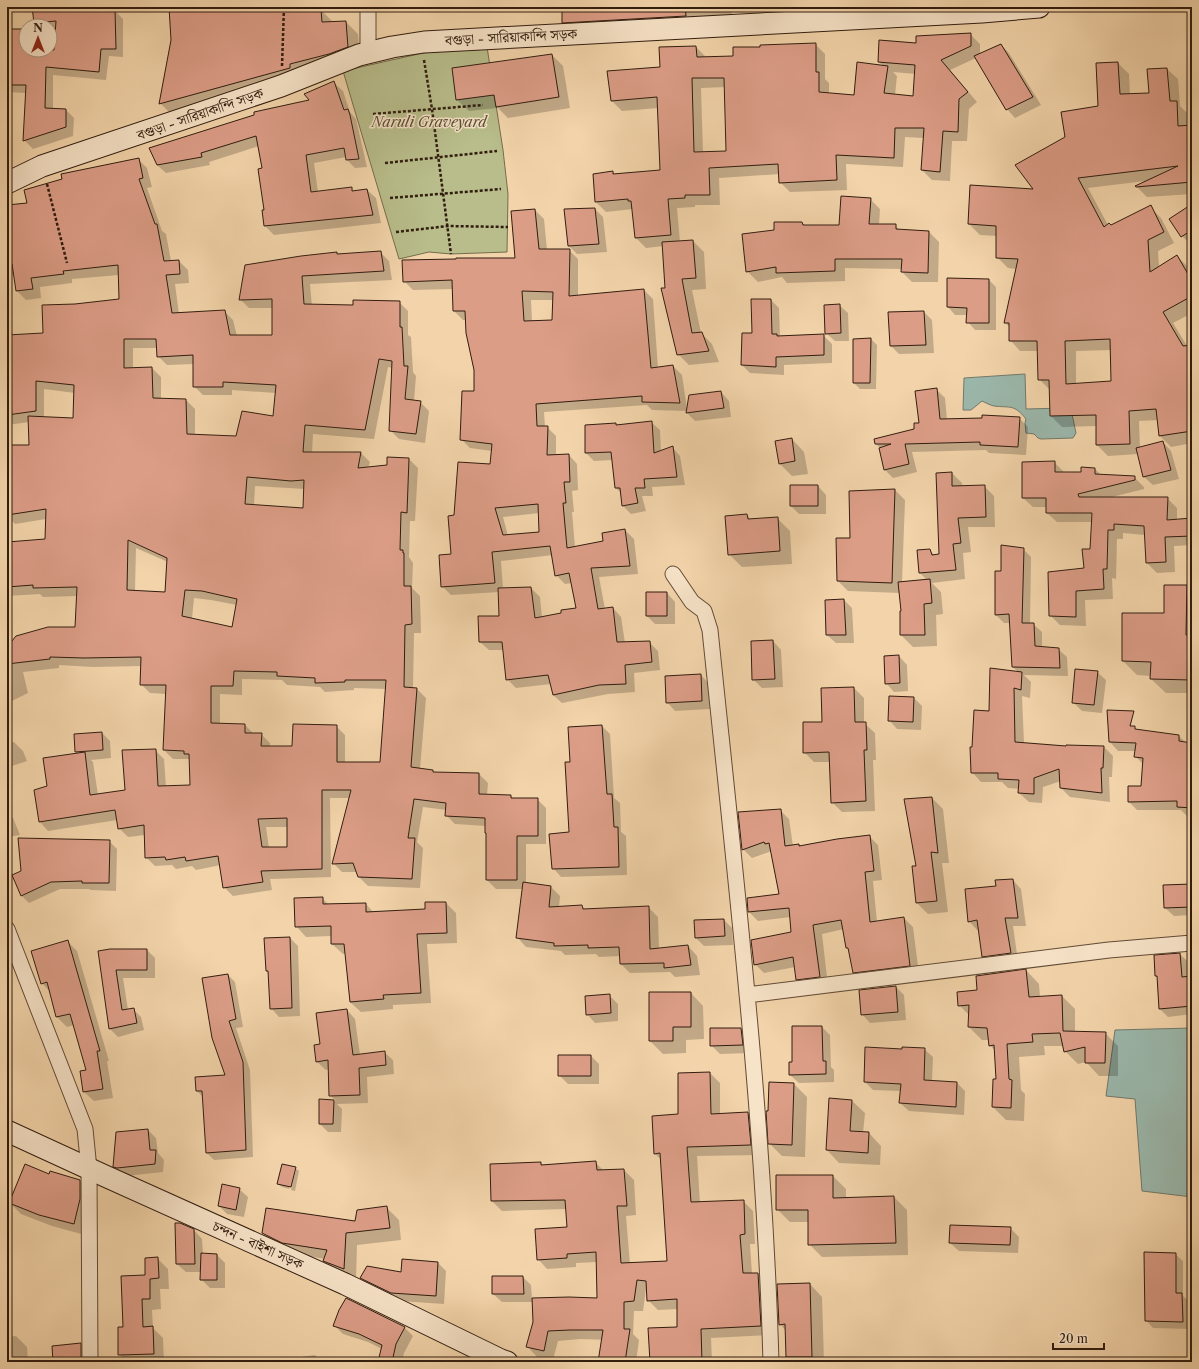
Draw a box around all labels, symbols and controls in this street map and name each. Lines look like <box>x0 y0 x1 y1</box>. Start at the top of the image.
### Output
north arrow <box>18 18 58 58</box>
text: N <box>33 21 43 35</box>
street label: বগুড়া - সারিয়াকান্দি সড়ক <box>443 24 579 50</box>
street label: বগুড়া - সারিয়াকান্দি সড়ক <box>134 84 267 144</box>
park label: Naruli Graveyard <box>370 113 488 131</box>
street label: চন্দন - বাইশা সড়ক <box>209 1217 307 1274</box>
scale bar <box>1053 1325 1104 1351</box>
text: 20 m <box>1059 1331 1088 1346</box>

